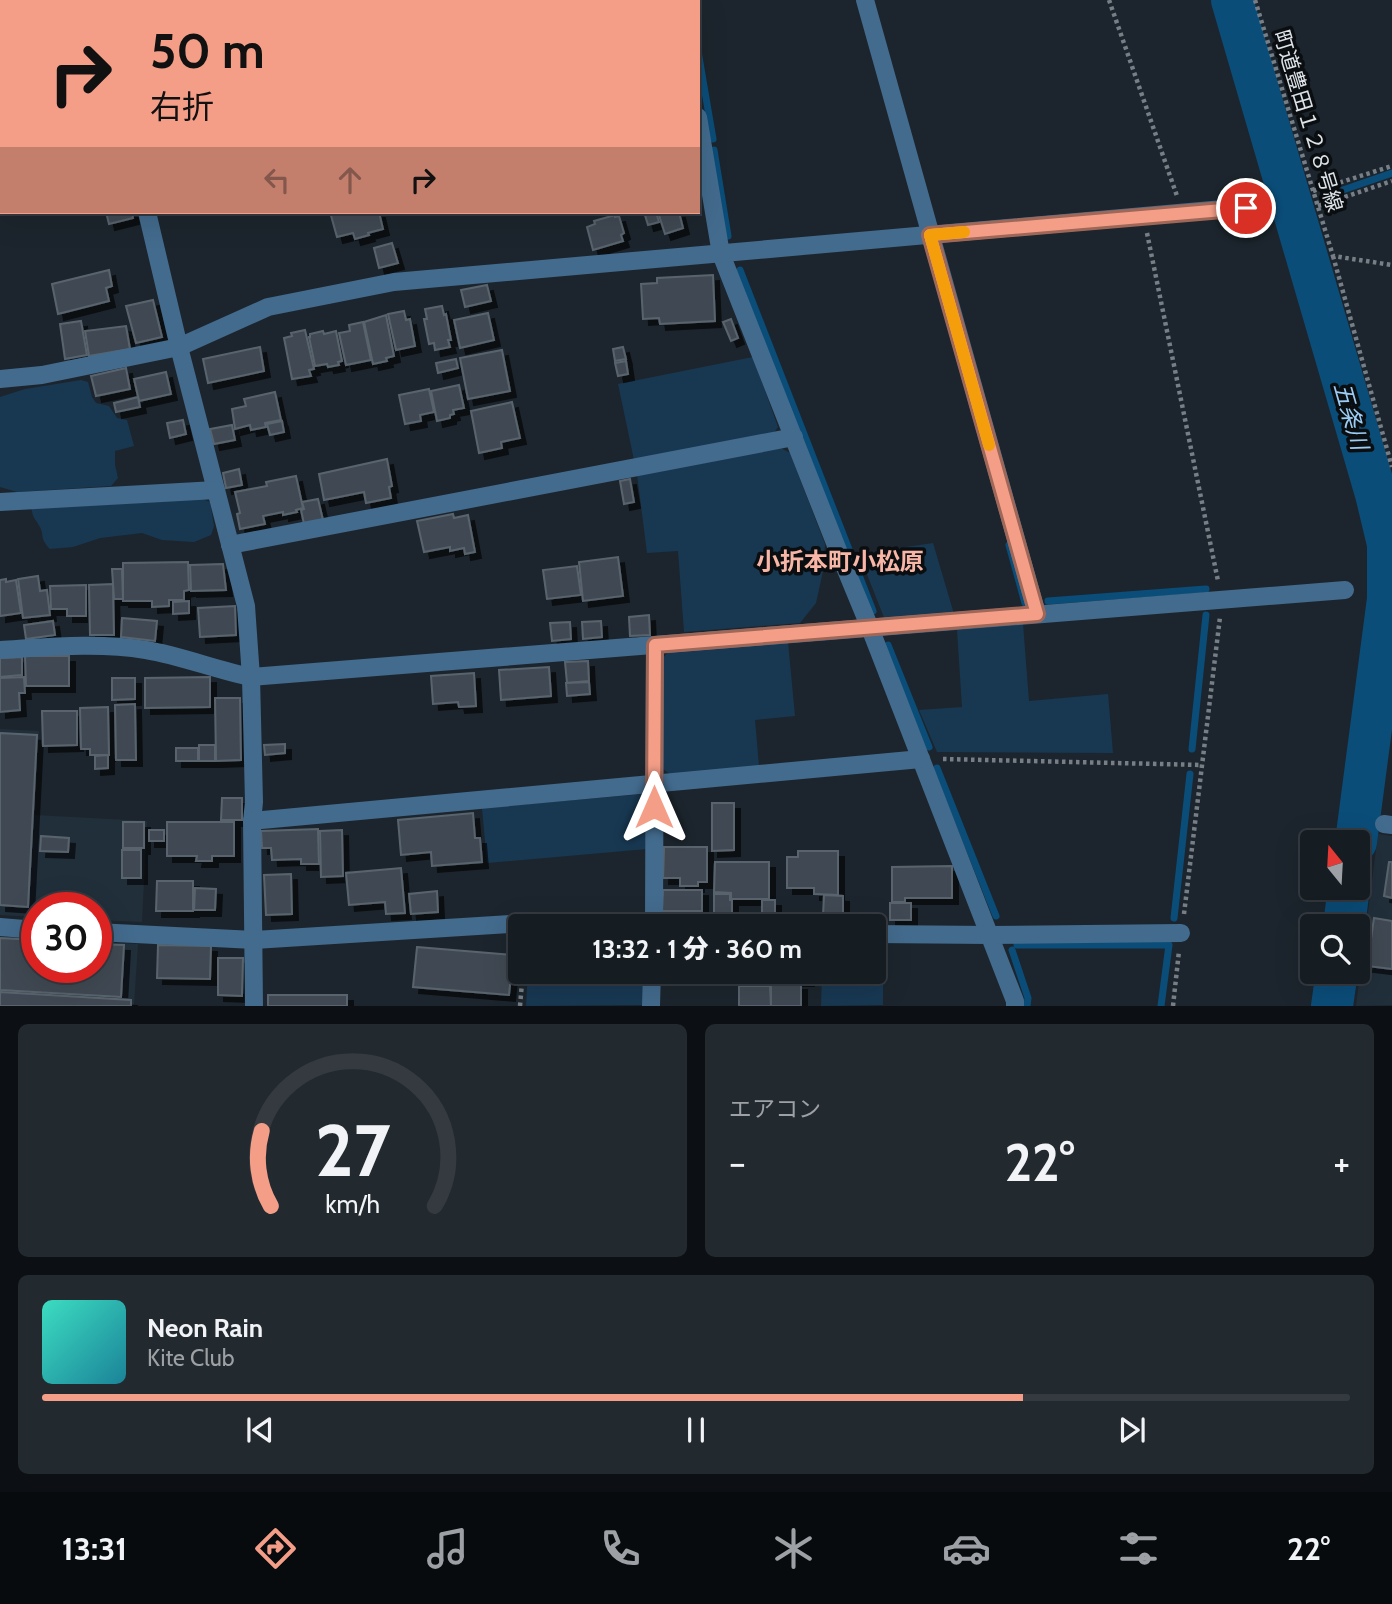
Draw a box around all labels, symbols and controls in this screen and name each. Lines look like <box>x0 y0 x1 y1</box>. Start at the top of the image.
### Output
text: 50 m <box>150 21 265 80</box>
street label: 町道豊田１２８号線 <box>1269 27 1348 215</box>
icon: right <box>35 28 126 119</box>
text: 右折 <box>150 87 214 126</box>
icon: left <box>258 161 296 199</box>
icon: ahead <box>331 161 369 199</box>
icon: right <box>404 161 442 199</box>
pin <box>1216 178 1276 238</box>
icon: arrive <box>1227 189 1265 227</box>
water label: 五条川 <box>1328 379 1375 456</box>
district label: 小折本町小松原 <box>756 547 924 576</box>
position arrow <box>617 770 691 844</box>
north arrow <box>1300 830 1370 900</box>
map controls <box>1300 830 1370 984</box>
speed limit sign: 30 <box>21 892 112 983</box>
button: search <box>1300 914 1370 984</box>
text: 13:32 · 1 分 · 360 m <box>592 933 802 965</box>
text: エアコン <box>729 1095 821 1123</box>
text: 27 <box>315 1107 390 1195</box>
text: 22° <box>1004 1131 1075 1194</box>
text: − <box>729 1139 746 1186</box>
text: + <box>1333 1139 1350 1186</box>
text: km/h <box>325 1189 380 1219</box>
text: Neon Rain <box>147 1312 263 1344</box>
text: Kite Club <box>147 1344 234 1372</box>
icon: previous <box>241 1411 279 1449</box>
icon: pause <box>677 1411 715 1449</box>
icon: next <box>1113 1411 1151 1449</box>
icon: directions <box>251 1524 300 1573</box>
icon: music <box>423 1524 472 1573</box>
icon: phone <box>596 1524 645 1573</box>
icon: climate <box>769 1524 818 1573</box>
icon: car <box>942 1524 991 1573</box>
icon: filters <box>1114 1524 1163 1573</box>
text: 13:31 <box>62 1529 127 1568</box>
text: 22° <box>1287 1529 1330 1568</box>

